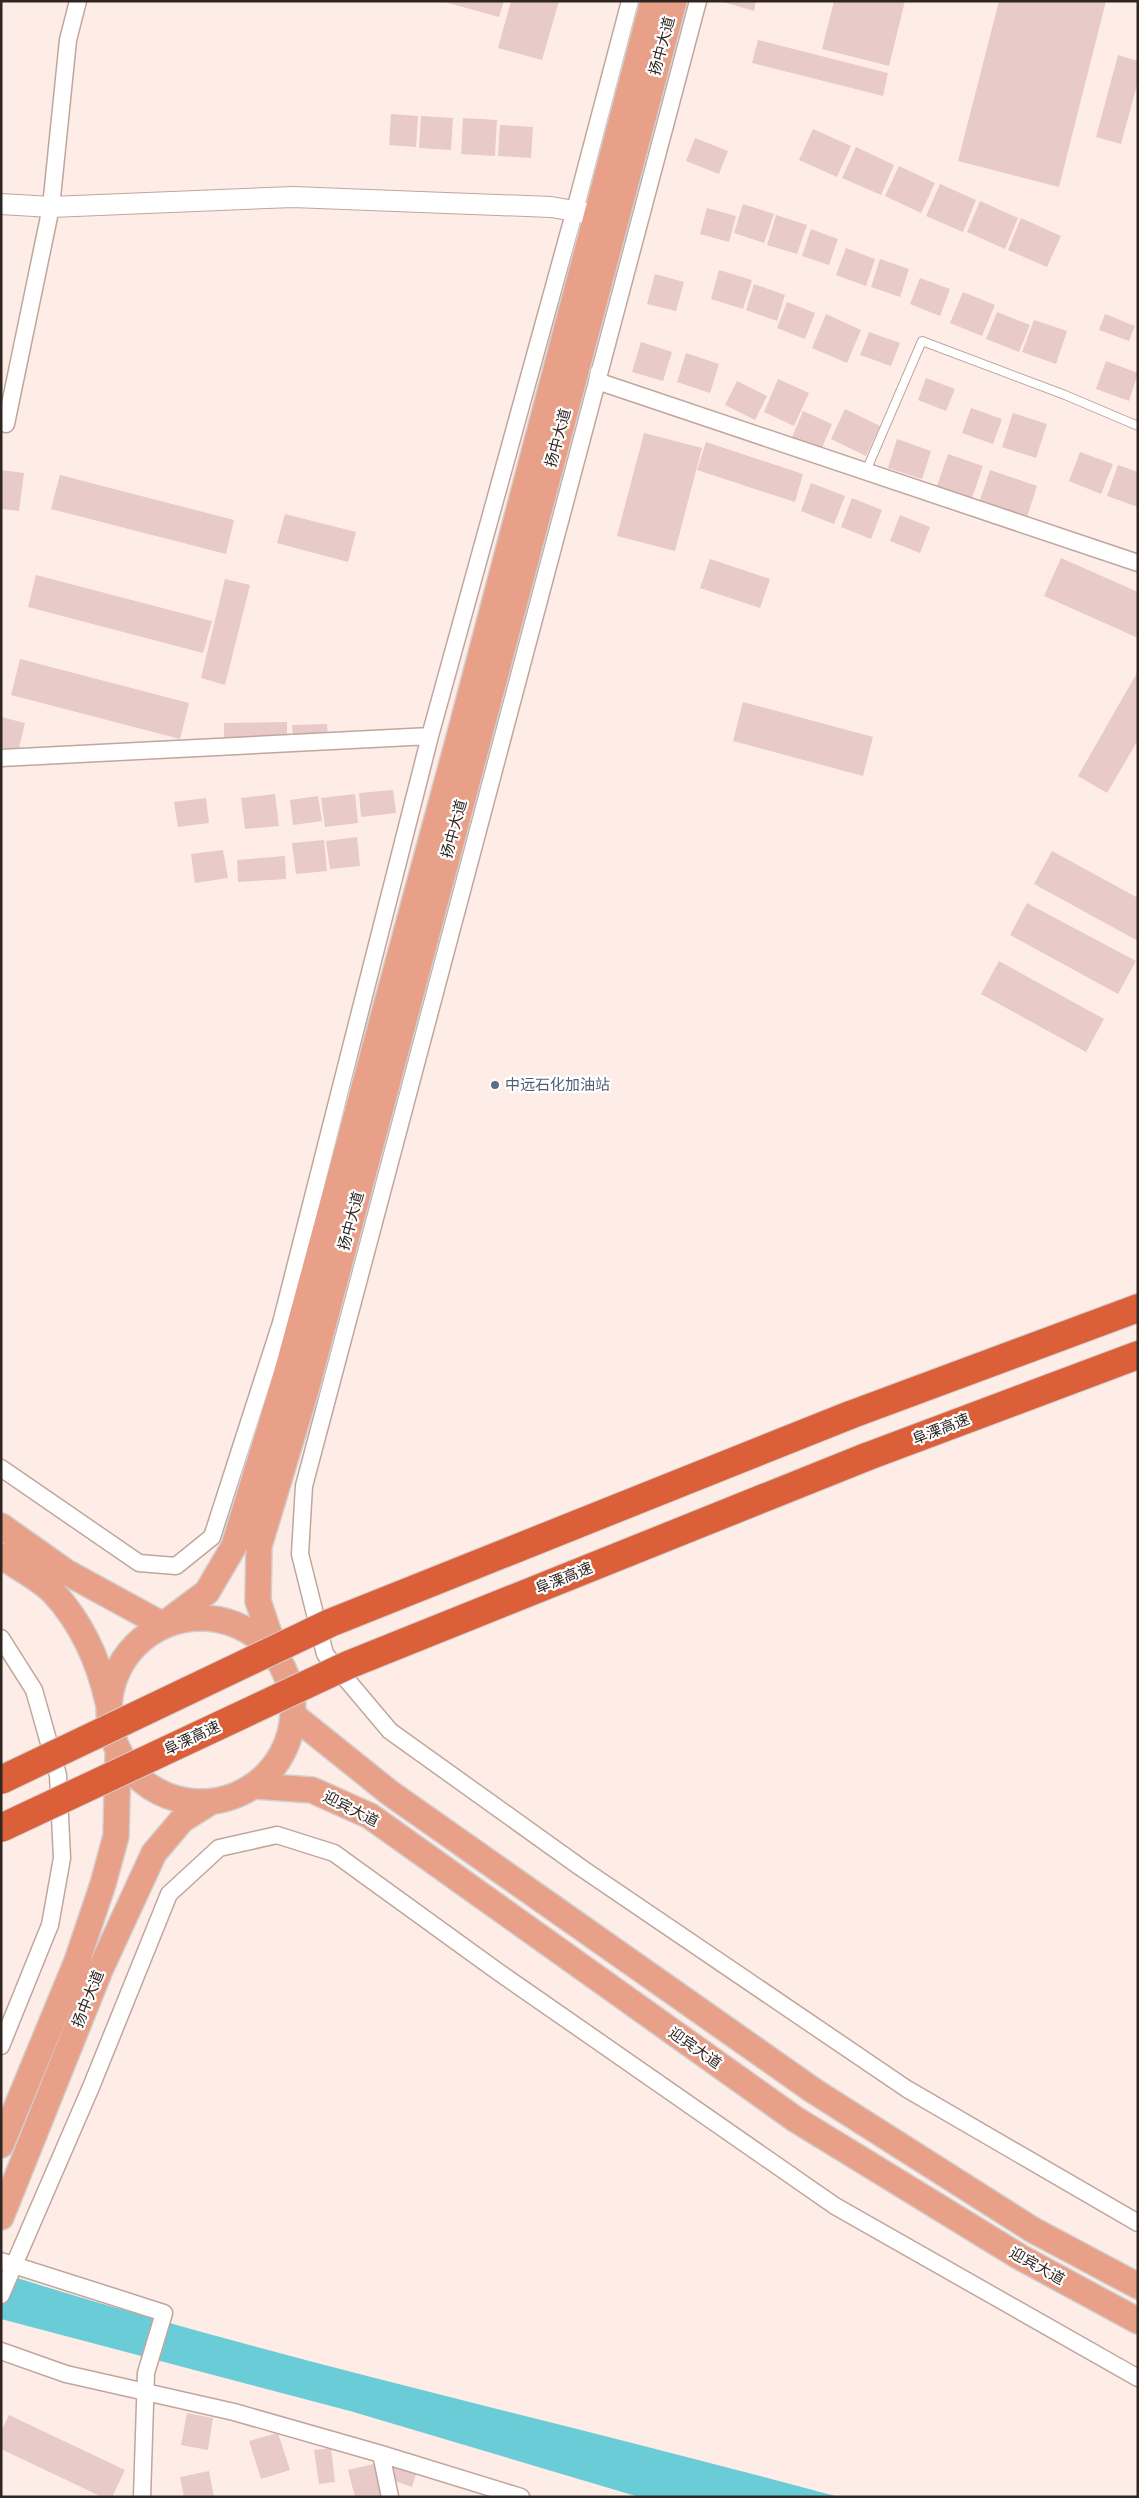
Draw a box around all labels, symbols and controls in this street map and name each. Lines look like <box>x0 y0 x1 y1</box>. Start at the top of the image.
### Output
street label: 扬中大道 <box>645 14 677 77</box>
street label: 扬中大道 <box>541 406 573 469</box>
street label: 扬中大道 <box>437 797 469 860</box>
place label: 中远石化加油站 <box>505 1075 610 1093</box>
marker: 中远石化加油站 <box>489 1079 501 1091</box>
street label: 扬中大道 <box>334 1189 366 1252</box>
street label: 阜溧高速 <box>909 1409 972 1447</box>
street label: 阜溧高速 <box>532 1557 595 1597</box>
street label: 阜溧高速 <box>161 1716 223 1758</box>
street label: 迎宾大道 <box>321 1786 382 1830</box>
street label: 扬中大道 <box>67 1967 107 2030</box>
street label: 迎宾大道 <box>666 2023 725 2072</box>
street label: 迎宾大道 <box>1007 2243 1068 2288</box>

